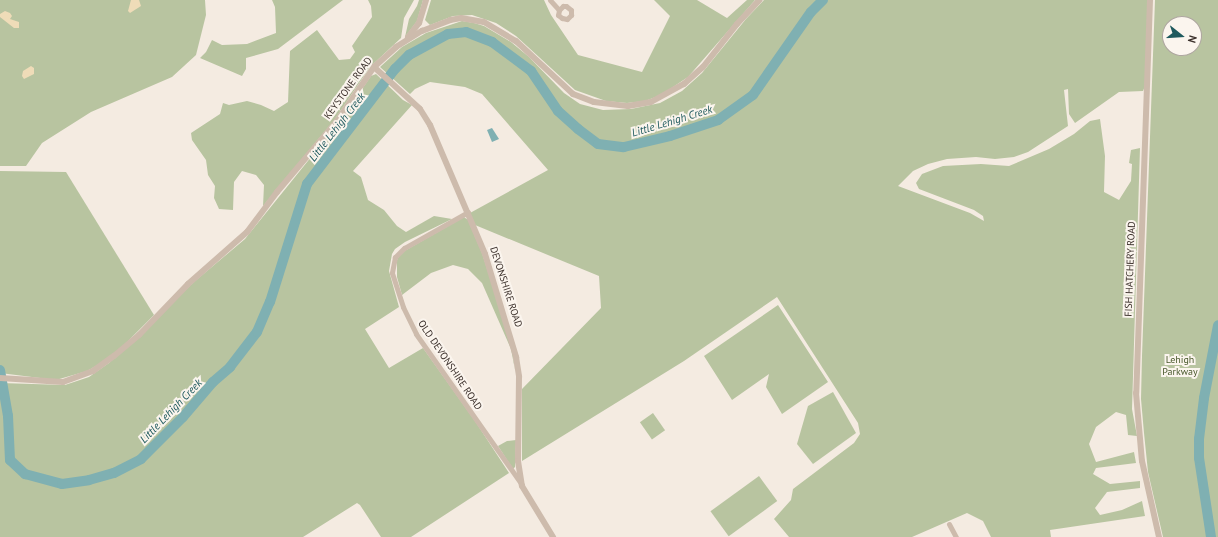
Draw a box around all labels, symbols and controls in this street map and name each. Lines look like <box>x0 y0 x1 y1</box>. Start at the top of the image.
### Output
north arrow <box>1162 16 1202 56</box>
text: N <box>1185 34 1200 45</box>
street label: KEYSTONE ROAD <box>322 55 374 121</box>
water label: Little Lehigh Creek <box>306 90 368 164</box>
water label: Little Lehigh Creek <box>630 102 714 140</box>
street label: FISH HATCHERY ROAD <box>1122 221 1138 317</box>
street label: DEVONSHIRE ROAD <box>487 245 525 329</box>
street label: OLD DEVONSHIRE ROAD <box>416 318 484 412</box>
park label: Lehigh Parkway <box>1162 353 1198 376</box>
water label: Little Lehigh Creek <box>137 376 205 446</box>

